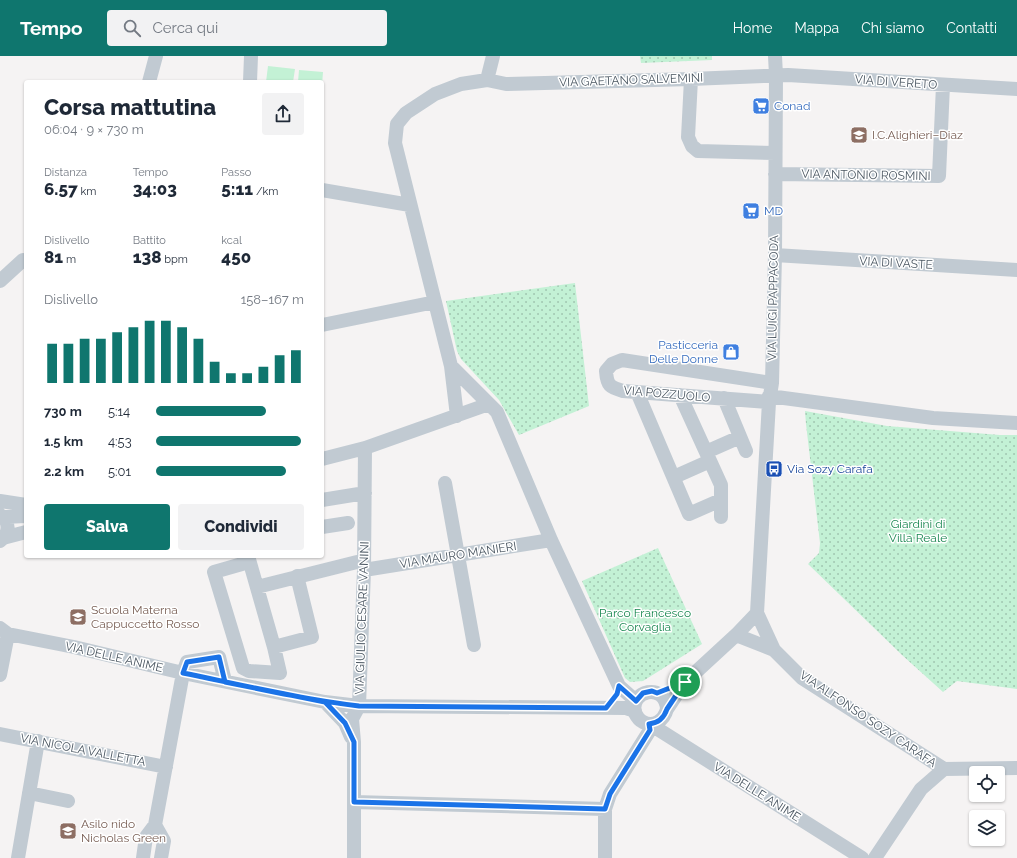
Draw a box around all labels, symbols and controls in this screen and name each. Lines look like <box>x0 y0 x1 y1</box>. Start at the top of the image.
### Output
search box <box>107 10 387 46</box>
text: Tempo <box>20 17 83 39</box>
icon: search <box>121 17 143 39</box>
text: Cerca qui <box>153 19 218 37</box>
text: Home <box>733 20 772 36</box>
text: Mappa <box>794 20 839 36</box>
text: Chi siamo <box>861 20 924 36</box>
text: Contatti <box>946 20 997 36</box>
street label: VIA GAETANO SALVEMINI <box>559 70 703 90</box>
street label: VIA DI VERETO <box>854 72 938 92</box>
button: share <box>262 93 304 135</box>
text: Corsa mattutina <box>44 94 216 120</box>
supermarket icon: Conad <box>751 96 771 116</box>
place label: Conad <box>774 99 810 113</box>
text: 06:04 · 9 × 730 m <box>44 122 144 137</box>
school or university icon: I.C.Alighieri–Diaz <box>849 125 869 145</box>
place label: I.C.Alighieri–Diaz <box>872 128 963 142</box>
text: Distanza <box>44 166 87 179</box>
text: Tempo <box>133 166 168 179</box>
text: Passo <box>221 166 251 179</box>
street label: VIA ANTONIO ROSMINI <box>801 167 931 183</box>
text: 6.57 <box>44 179 78 199</box>
text: 34:03 <box>133 179 177 199</box>
text: 5:11 <box>221 179 253 199</box>
text: km <box>78 185 96 198</box>
text: /km <box>253 185 278 198</box>
supermarket icon: MD <box>741 201 761 221</box>
place label: MD <box>764 204 784 218</box>
text: Dislivello <box>44 234 90 247</box>
text: Battito <box>133 234 166 247</box>
text: kcal <box>221 234 242 247</box>
street label: VIA LUIGI PAPPACODA <box>765 235 781 361</box>
text: 81 <box>44 247 63 267</box>
text: 138 <box>133 247 161 267</box>
text: 450 <box>221 247 251 267</box>
text: m <box>63 253 76 266</box>
text: bpm <box>161 253 188 266</box>
street label: VIA DI VASTE <box>859 254 933 272</box>
text: Dislivello <box>44 292 98 307</box>
text: 158–167 m <box>241 292 304 307</box>
place label: Pasticceria Delle Donne <box>649 338 718 366</box>
shop icon: Pasticceria Delle Donne <box>721 342 741 362</box>
street label: VIA POZZUOLO <box>623 383 711 405</box>
text: 730 m <box>44 404 82 419</box>
text: 5:14 <box>108 404 130 419</box>
text: 1.5 km <box>44 434 83 449</box>
text: 4:53 <box>108 434 132 449</box>
bus stop icon: Via Sozy Carafa <box>764 459 784 479</box>
place label: Via Sozy Carafa <box>787 462 873 476</box>
text: 2.2 km <box>44 464 84 479</box>
text: 5:01 <box>108 464 131 479</box>
button: Salva <box>44 504 170 550</box>
button: Condividi <box>178 504 304 550</box>
park label: Giardini di Villa Reale <box>889 517 947 545</box>
street label: VIA MAURO MANIERI <box>399 539 517 571</box>
street label: VIA GIULIO CESARE VANINI <box>352 541 372 695</box>
place label: Scuola Materna Cappuccetto Rosso <box>91 603 199 631</box>
park label: Parco Francesco Corvaglia <box>599 606 691 634</box>
school or university icon: Scuola Materna Cappuccetto Rosso <box>68 607 88 627</box>
street label: VIA DELLE ANIME <box>64 639 164 675</box>
pin <box>668 665 702 699</box>
street label: VIA ALFONSO SOZY CARAFA <box>797 668 939 770</box>
icon: arrive <box>674 671 696 693</box>
street label: VIA NICOLA VALLETTA <box>19 731 147 769</box>
street label: VIA DELLE ANIME <box>711 760 803 824</box>
map controls <box>969 766 1005 846</box>
button: locate <box>969 766 1005 802</box>
button: layers <box>969 810 1005 846</box>
place label: Asilo nido Nicholas Green <box>81 817 166 845</box>
school or university icon: Asilo nido Nicholas Green <box>58 821 78 841</box>

